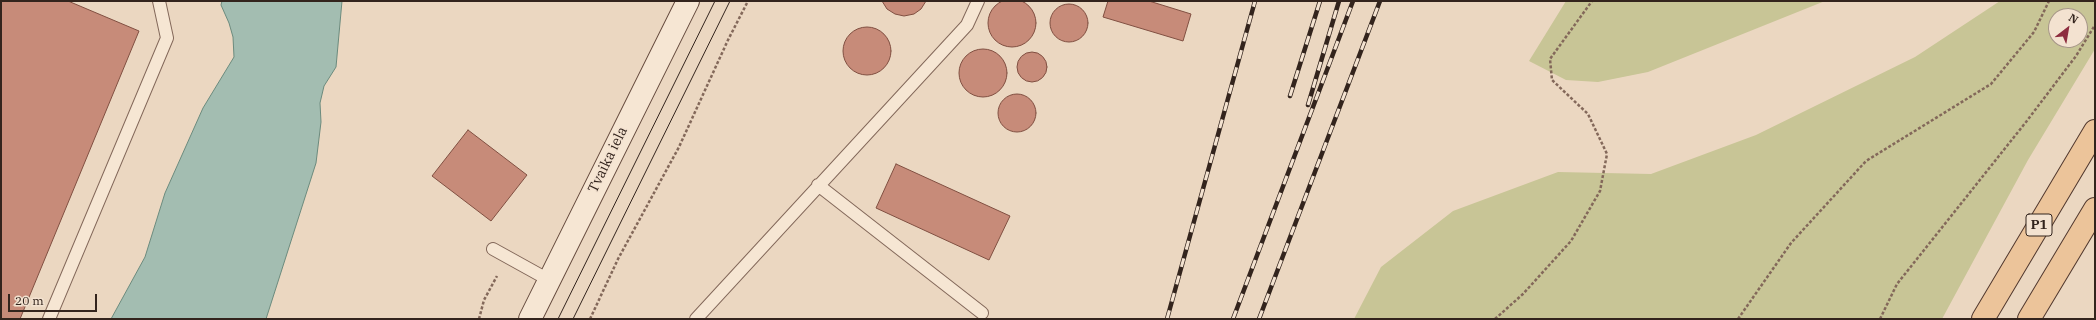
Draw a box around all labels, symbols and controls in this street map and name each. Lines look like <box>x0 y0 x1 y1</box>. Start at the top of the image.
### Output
north arrow <box>2048 8 2088 48</box>
text: N <box>2066 10 2081 27</box>
street label: Tvaika iela <box>585 124 631 196</box>
road number: P1 <box>2026 214 2052 236</box>
scale bar <box>10 286 99 312</box>
text: 20 m <box>15 293 44 308</box>

